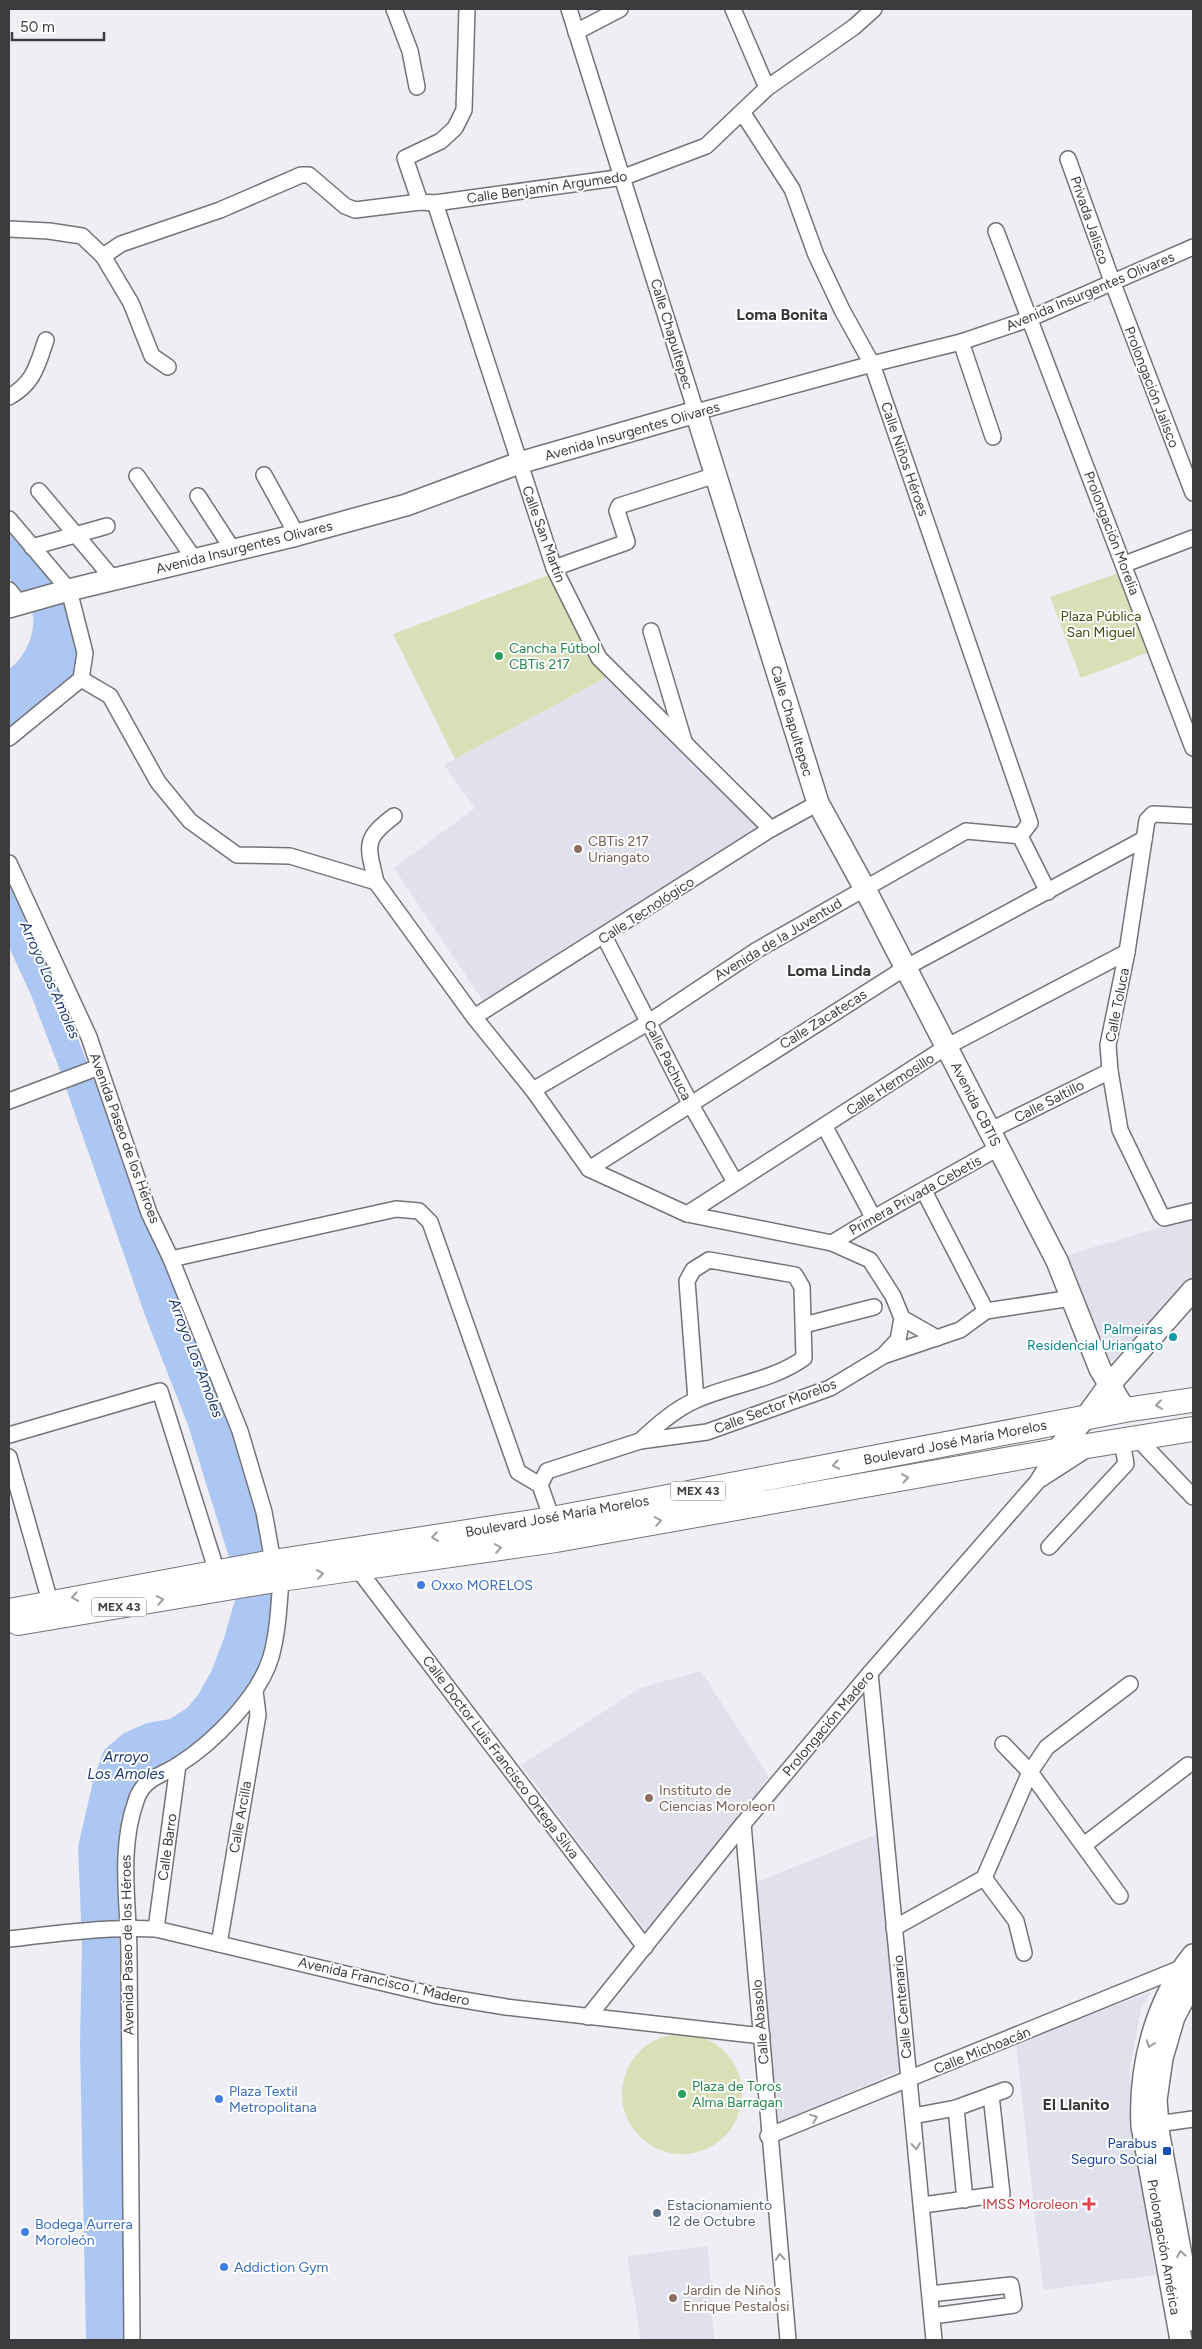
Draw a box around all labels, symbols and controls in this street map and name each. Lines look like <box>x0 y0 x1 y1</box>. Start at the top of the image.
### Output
scale bar <box>12 10 105 42</box>
text: 50 m <box>20 18 55 36</box>
street label: Calle Benjamín Argumedo <box>466 168 628 207</box>
street label: Privada Jalisco <box>1067 174 1113 266</box>
street label: Avenida Insurgentes Olivares <box>1003 248 1177 335</box>
street label: Calle Chapultepec <box>647 277 697 392</box>
district label: Loma Bonita <box>736 305 828 324</box>
street label: Prolongación Jalisco <box>1121 324 1182 450</box>
street label: Avenida Insurgentes Olivares <box>543 398 722 465</box>
street label: Calle Niños Héroes <box>877 400 932 519</box>
street label: Prolongación Morelia <box>1080 469 1143 598</box>
street label: Calle San Martín <box>518 484 569 585</box>
street label: Avenida Insurgentes Olivares <box>154 517 334 578</box>
park label: Plaza Pública San Miguel <box>1061 608 1141 641</box>
place label: Cancha Fútbol CBTis 217 <box>509 640 600 673</box>
marker: Cancha Fútbol CBTis 217 <box>493 650 505 662</box>
street label: Calle Chapultepec <box>767 664 817 779</box>
place label: CBTis 217 Uriangato <box>588 833 650 866</box>
marker: CBTis 217 Uriangato <box>572 843 584 855</box>
street label: Calle Tecnológico <box>595 873 697 948</box>
street label: Avenida de la Juventud <box>711 895 845 984</box>
water label: Arroyo Los Amoles <box>16 918 84 1041</box>
district label: Loma Linda <box>787 961 871 980</box>
street label: Calle Toluca <box>1102 967 1133 1044</box>
street label: Calle Zacatecas <box>777 986 870 1053</box>
street label: Calle Pachuca <box>640 1017 695 1103</box>
street label: Avenida Paseo de los Héroes <box>86 1050 163 1226</box>
street label: Calle Hermosillo <box>843 1050 937 1119</box>
street label: Avenida CBTIS <box>947 1059 1004 1149</box>
street label: Calle Saltillo <box>1011 1077 1087 1126</box>
street label: Primera Privada Cebetis <box>846 1152 984 1239</box>
water label: Arroyo Los Amoles <box>165 1295 227 1420</box>
place label: Palmeiras Residencial Uriangato <box>1027 1321 1163 1354</box>
marker: Palmeiras Residencial Uriangato <box>1167 1331 1179 1343</box>
street label: Calle Sector Morelos <box>711 1375 839 1438</box>
one-way arrow <box>1155 1399 1163 1410</box>
street label: Boulevard José María Morelos <box>862 1416 1048 1469</box>
one-way arrow <box>832 1459 841 1469</box>
one-way arrow <box>900 1473 909 1483</box>
road number: MEX 43 <box>670 1482 726 1500</box>
street label: Boulevard José María Morelos <box>464 1492 650 1541</box>
one-way arrow <box>654 1517 663 1527</box>
one-way arrow <box>431 1531 439 1542</box>
one-way arrow <box>495 1543 503 1554</box>
one-way arrow <box>316 1569 324 1579</box>
place label: Oxxo MORELOS <box>431 1577 533 1594</box>
marker: Oxxo MORELOS <box>415 1579 427 1591</box>
one-way arrow <box>70 1592 79 1602</box>
one-way arrow <box>156 1595 165 1605</box>
road number: MEX 43 <box>92 1598 146 1616</box>
street label: Calle Doctor Luis Francisco Ortega Silva <box>419 1652 583 1862</box>
street label: Prolongación Madero <box>779 1667 878 1780</box>
water label: Arroyo Los Amoles <box>87 1748 165 1783</box>
street label: Calle Arcilla <box>226 1780 255 1854</box>
place label: Instituto de Ciencias Moroleon <box>659 1782 775 1815</box>
marker: Instituto de Ciencias Moroleon <box>643 1792 655 1804</box>
street label: Calle Barro <box>154 1812 181 1882</box>
street label: Avenida Paseo de los Héroes <box>117 1855 138 2035</box>
street label: Avenida Francisco I. Madero <box>297 1953 471 2010</box>
street label: Calle Centenario <box>889 1954 915 2059</box>
street label: Calle Abasolo <box>748 1979 773 2065</box>
street label: Calle Michoacán <box>931 2023 1033 2078</box>
one-way arrow <box>1146 2039 1156 2048</box>
place label: Plaza de Toros Alma Barragan <box>692 2078 783 2111</box>
place label: Plaza Textil Metropolitana <box>229 2083 317 2116</box>
marker: Plaza de Toros Alma Barragan <box>676 2088 688 2100</box>
marker: Plaza Textil Metropolitana <box>213 2093 225 2105</box>
district label: El Llanito <box>1042 2095 1110 2114</box>
one-way arrow <box>809 2114 818 2124</box>
place label: Parabus Seguro Social <box>1071 2135 1157 2168</box>
one-way arrow <box>910 2142 921 2150</box>
marker: Parabus Seguro Social <box>1161 2145 1173 2157</box>
street label: Prolongación América <box>1143 2178 1184 2316</box>
place label: IMSS Moroleon <box>982 2196 1078 2213</box>
place label: Estacionamiento 12 de Octubre <box>667 2197 772 2230</box>
marker: IMSS Moroleon <box>1082 2197 1096 2211</box>
marker: Estacionamiento 12 de Octubre <box>651 2207 663 2219</box>
place label: Bodega Aurrera Moroleón <box>35 2216 133 2249</box>
marker: Bodega Aurrera Moroleón <box>19 2226 31 2238</box>
one-way arrow <box>1176 2250 1186 2259</box>
one-way arrow <box>775 2253 786 2261</box>
place label: Addiction Gym <box>234 2259 329 2276</box>
marker: Addiction Gym <box>218 2261 230 2273</box>
place label: Jardin de Niños Enrique Pestalosi <box>683 2282 790 2315</box>
marker: Jardin de Niños Enrique Pestalosi <box>667 2292 679 2304</box>

